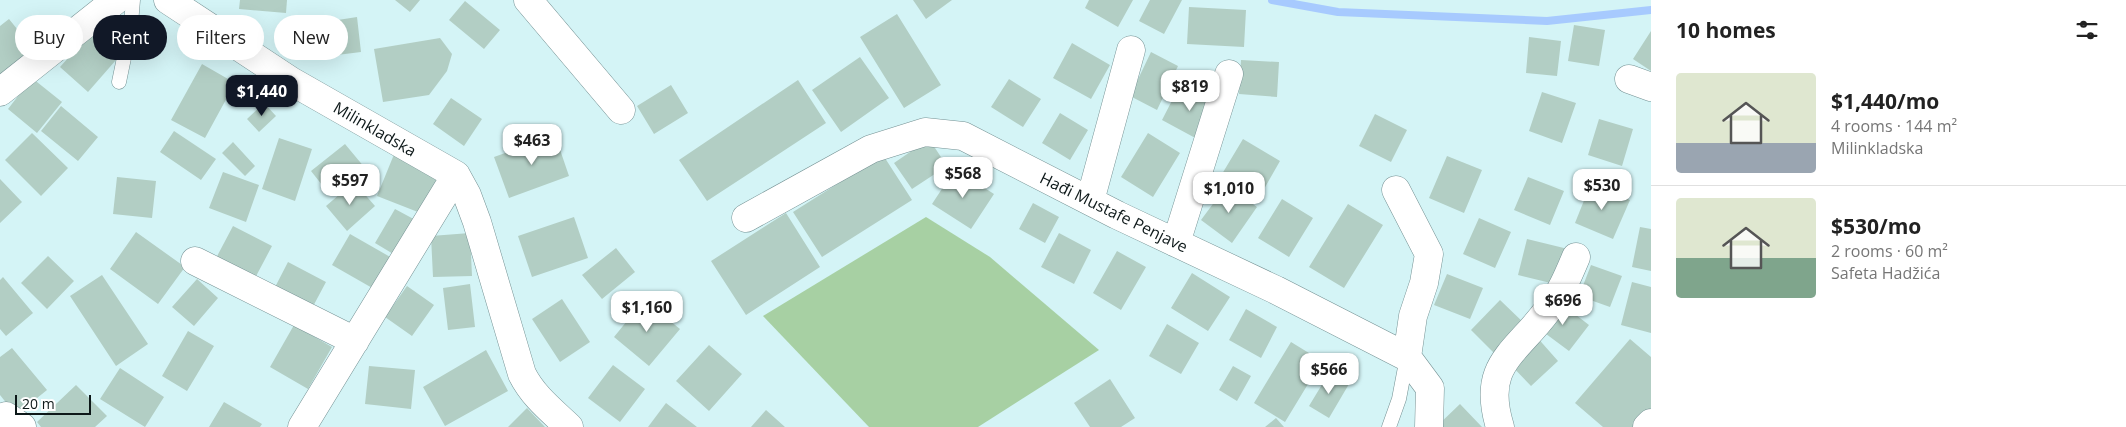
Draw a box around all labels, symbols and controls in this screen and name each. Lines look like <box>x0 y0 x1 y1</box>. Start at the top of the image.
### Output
chip: Buy <box>15 15 83 60</box>
chip: Rent <box>93 15 167 60</box>
chip: Filters <box>177 15 264 60</box>
chip: New <box>274 15 348 60</box>
text: 10 homes <box>1676 16 1776 44</box>
icon: filters <box>2073 16 2101 44</box>
pin: $819 <box>1160 70 1220 112</box>
pin: $1,440 <box>221 74 303 117</box>
text: $819 <box>1172 75 1208 97</box>
text: $1,440 <box>237 80 287 102</box>
text: $1,440/mo <box>1831 87 1939 115</box>
icon: home <box>1716 93 1776 153</box>
street label: Milinkladska <box>330 96 420 162</box>
text: 4 rooms · 144 m² <box>1831 115 1957 137</box>
pin: $463 <box>502 124 562 166</box>
text: $463 <box>514 129 550 151</box>
text: Milinkladska <box>1831 137 1923 159</box>
pin: $568 <box>933 156 993 199</box>
text: $568 <box>945 162 981 184</box>
pin: $597 <box>320 164 380 206</box>
street label: Hađi Mustafe Penjave <box>1036 167 1192 257</box>
pin: $530 <box>1572 168 1632 211</box>
text: $597 <box>332 169 368 191</box>
pin: $1,010 <box>1188 172 1270 214</box>
text: $530 <box>1584 174 1620 196</box>
text: $1,010 <box>1204 177 1254 199</box>
text: $530/mo <box>1831 212 1921 240</box>
icon: home <box>1716 218 1776 278</box>
text: 2 rooms · 60 m² <box>1831 240 1948 262</box>
text: Safeta Hadžića <box>1831 262 1940 284</box>
pin: $696 <box>1533 284 1593 326</box>
text: $696 <box>1545 289 1581 311</box>
pin: $1,160 <box>606 290 688 333</box>
text: $1,160 <box>622 296 672 318</box>
pin: $566 <box>1299 352 1359 395</box>
text: $566 <box>1311 358 1347 380</box>
scale bar <box>15 392 91 415</box>
text: 20 m <box>22 394 55 413</box>

